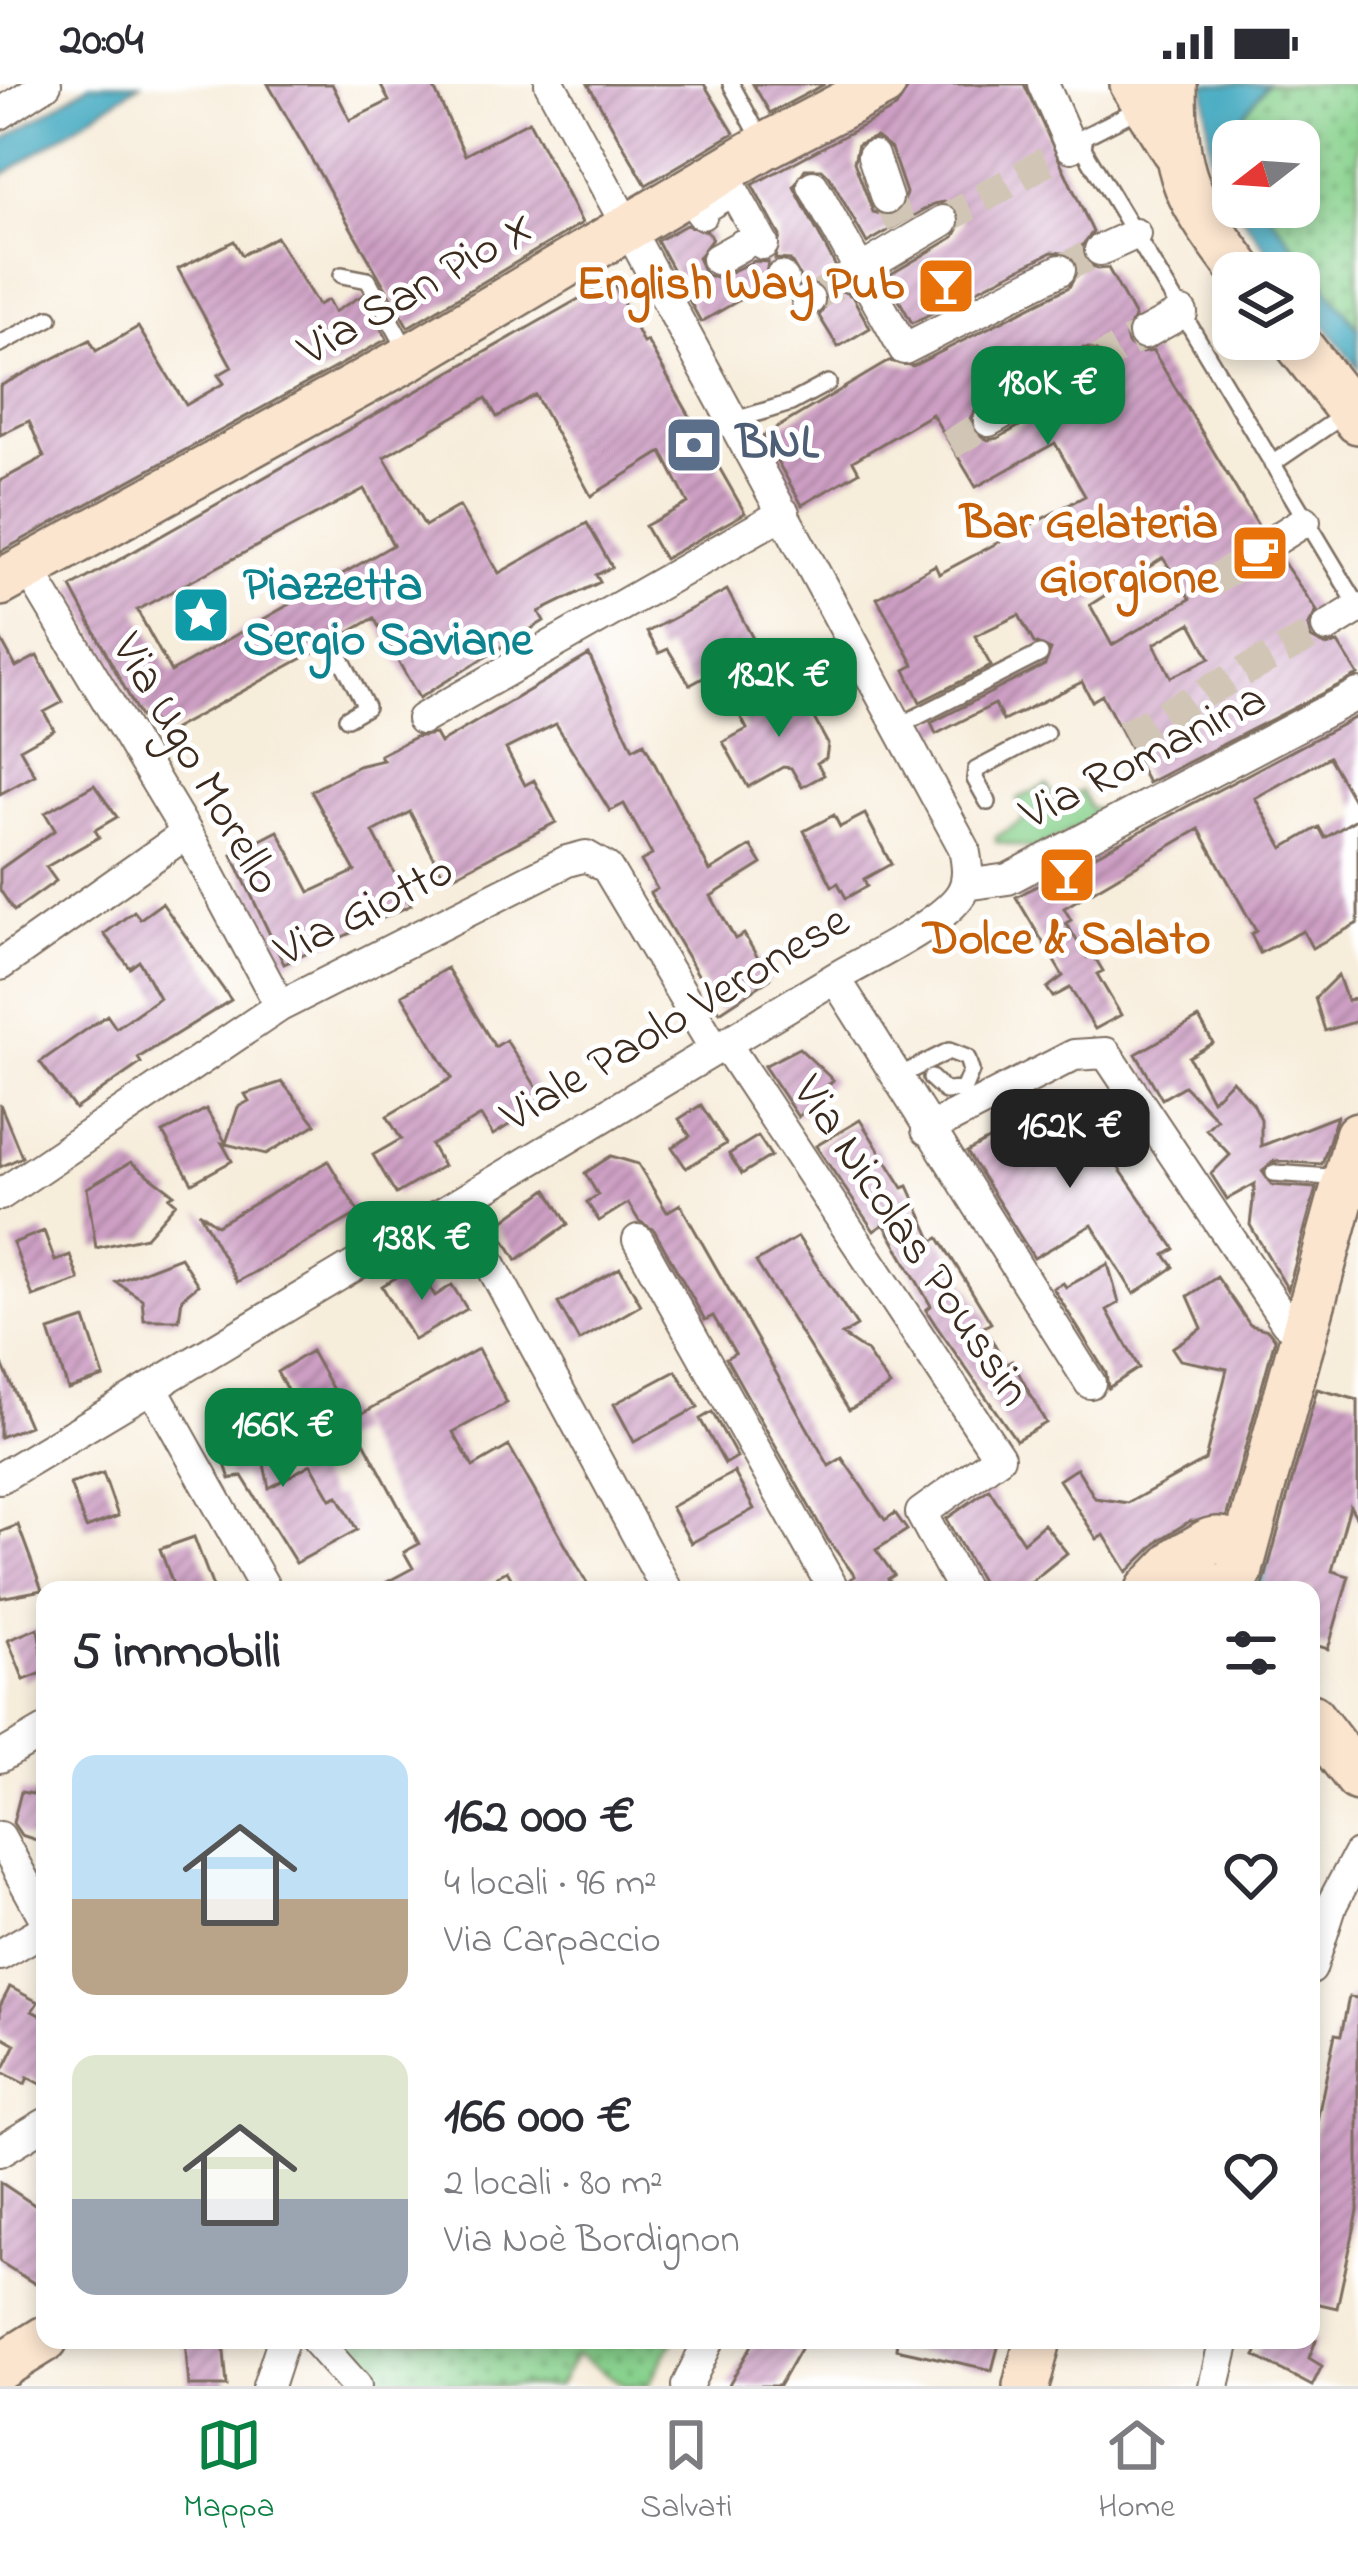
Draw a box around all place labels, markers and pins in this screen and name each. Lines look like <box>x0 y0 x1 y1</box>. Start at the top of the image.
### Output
place label: English Way Pub <box>576 251 905 323</box>
bar icon: English Way Pub <box>915 255 977 317</box>
pin: 180K € <box>950 346 1146 448</box>
place label: BNL <box>734 410 820 480</box>
bank icon: BNL <box>663 414 725 476</box>
place label: Bar Gelateria Giorgione <box>958 490 1219 617</box>
cafe icon: Bar Gelateria Giorgione <box>1229 522 1291 584</box>
place label: Piazzetta Sergio Saviane <box>243 552 534 679</box>
place icon: Piazzetta Sergio Saviane <box>170 584 232 646</box>
pin: 182K € <box>681 638 877 740</box>
bar icon: Dolce & Salato <box>1036 844 1098 906</box>
place label: Dolce & Salato <box>921 906 1211 976</box>
pin: 162K € <box>972 1089 1168 1191</box>
pin: 138K € <box>324 1201 520 1303</box>
pin: 166K € <box>185 1388 381 1490</box>

